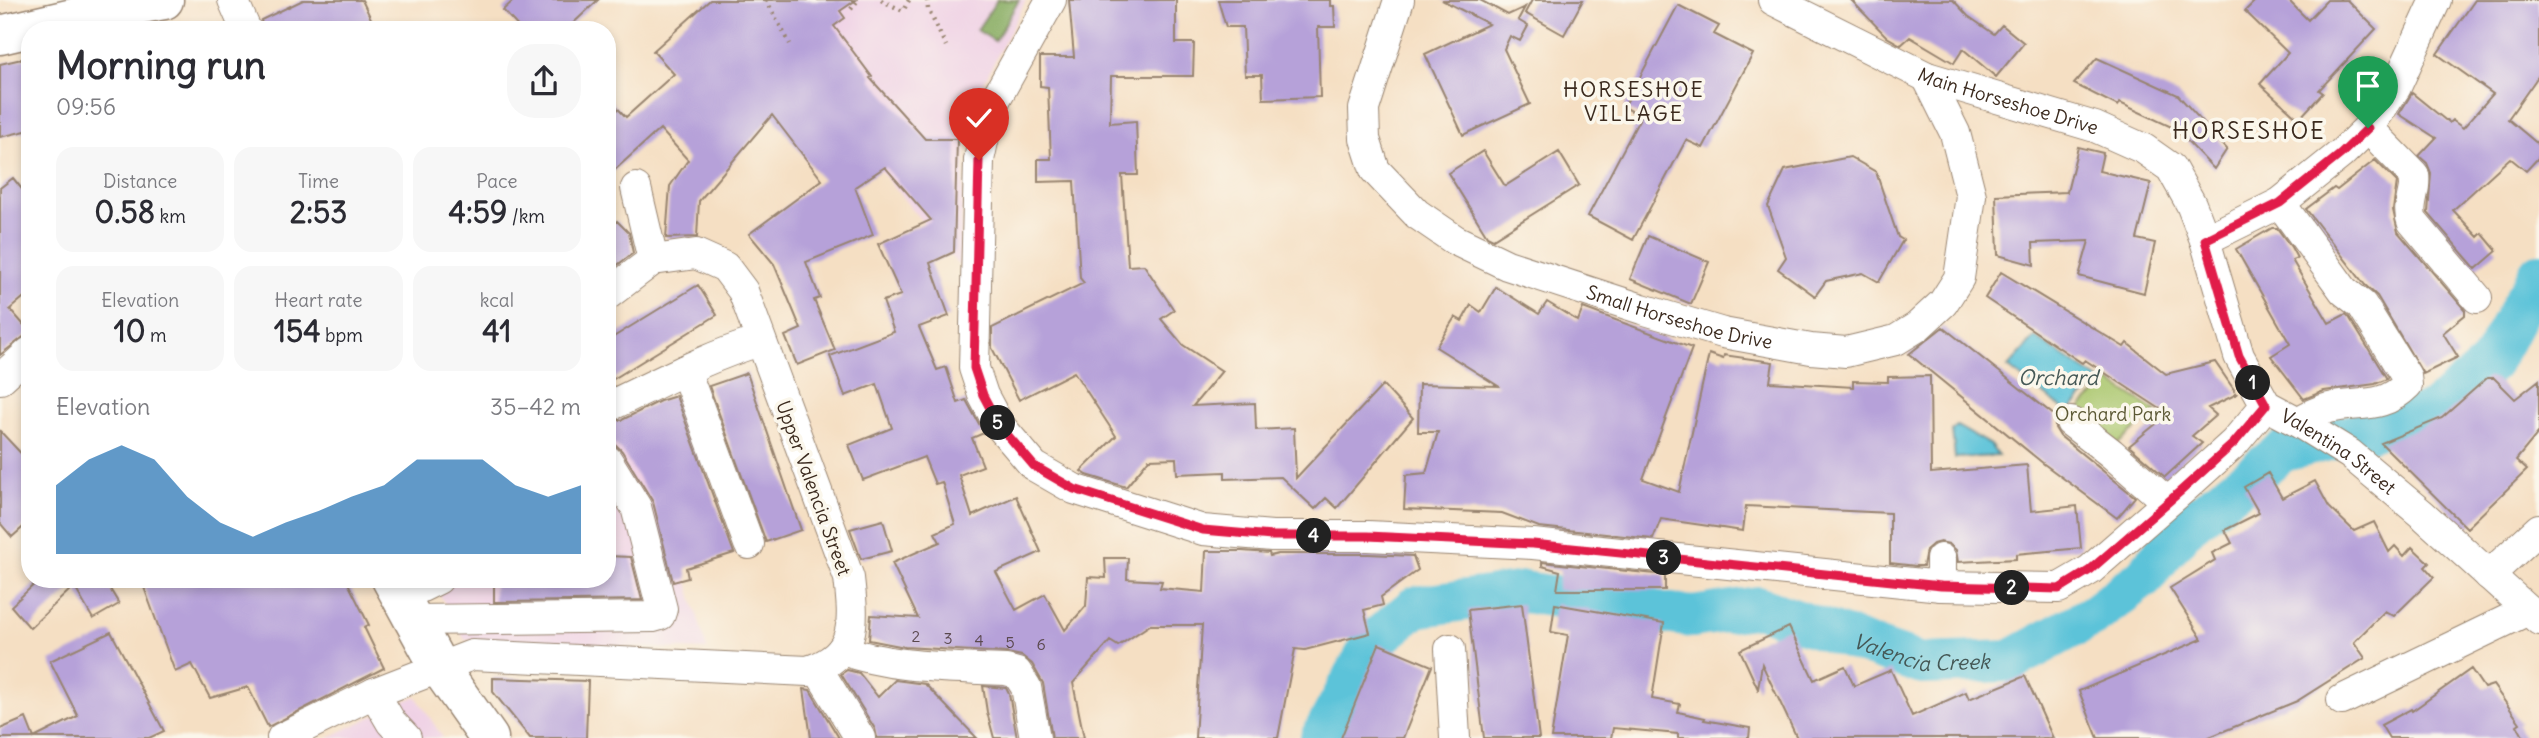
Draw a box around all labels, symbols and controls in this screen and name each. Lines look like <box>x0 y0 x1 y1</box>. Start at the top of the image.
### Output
text: Morning run <box>56 42 266 89</box>
button: share <box>507 44 581 118</box>
pin <box>2338 56 2398 128</box>
street label: Main Horseshoe Drive <box>1914 62 2101 139</box>
icon: arrive <box>2349 67 2387 105</box>
district label: HORSESHOE VILLAGE <box>1563 76 1705 127</box>
pin <box>949 88 1009 160</box>
text: 09:56 <box>56 92 116 121</box>
icon: check <box>960 99 998 137</box>
district label: HORSESHOE <box>2172 116 2326 145</box>
text: Distance <box>103 169 177 193</box>
text: Time <box>298 169 339 193</box>
text: Pace <box>476 169 517 193</box>
text: 0.58 <box>94 193 155 231</box>
text: 2:53 <box>290 193 347 231</box>
text: 4:59 <box>449 193 507 231</box>
text: km <box>155 204 186 228</box>
text: /km <box>507 204 545 228</box>
street label: Small Horseshoe Drive <box>1583 280 1774 354</box>
text: Elevation <box>101 288 179 312</box>
text: Heart rate <box>274 288 363 312</box>
text: kcal <box>480 288 514 312</box>
text: 10 <box>114 312 145 350</box>
text: 154 <box>274 312 320 350</box>
text: 41 <box>482 312 511 350</box>
text: m <box>145 323 167 347</box>
text: bpm <box>320 323 363 347</box>
water label: Orchard <box>2018 364 2101 391</box>
pin: 1 <box>2236 366 2270 400</box>
text: 1 <box>2249 370 2256 394</box>
text: Elevation <box>56 392 150 421</box>
text: 35–42 m <box>490 392 581 421</box>
street label: Upper Valencia Street <box>771 397 857 579</box>
park label: Orchard Park <box>2055 402 2171 426</box>
street label: Valentina Street <box>2277 403 2401 499</box>
pin: 5 <box>981 406 1016 440</box>
text: 5 <box>992 410 1003 434</box>
pin: 4 <box>1296 518 1332 554</box>
text: 4 <box>1308 523 1319 547</box>
pin: 3 <box>1646 540 1682 576</box>
text: 3 <box>1658 545 1669 569</box>
pin: 2 <box>1994 570 2030 606</box>
text: 2 <box>2006 575 2017 599</box>
house number: 2 <box>912 626 921 646</box>
water label: Valencia Creek <box>1850 627 1992 677</box>
house number: 3 <box>943 628 953 648</box>
house number: 4 <box>974 630 984 650</box>
house number: 5 <box>1005 632 1015 652</box>
house number: 6 <box>1036 634 1046 654</box>

